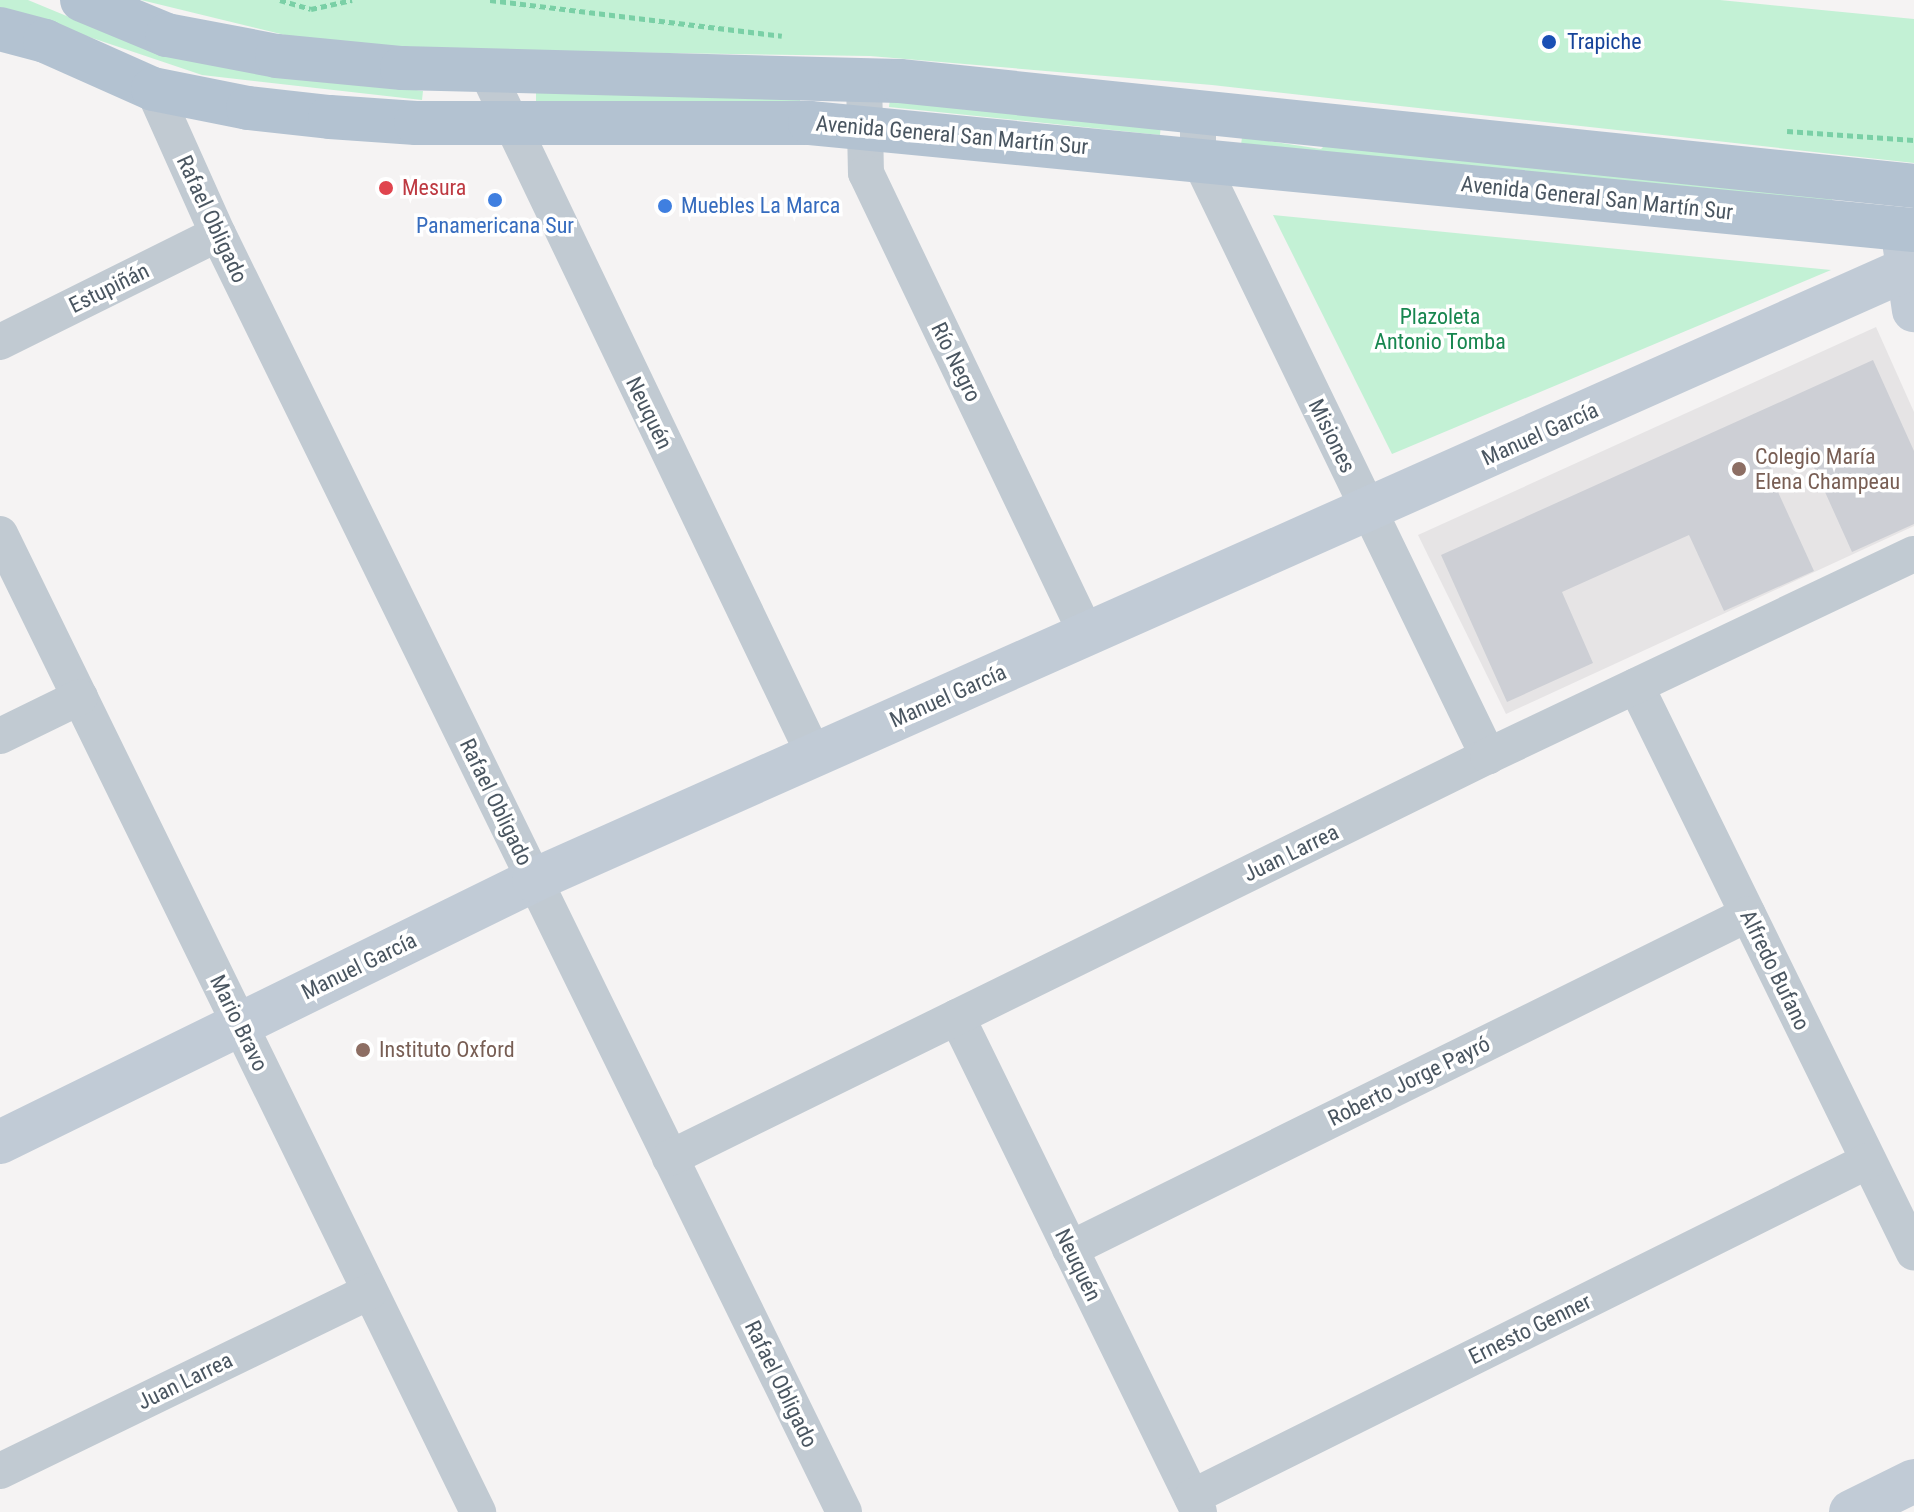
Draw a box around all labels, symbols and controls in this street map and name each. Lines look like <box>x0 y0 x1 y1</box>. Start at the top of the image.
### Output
place label: Trapiche <box>1567 29 1641 55</box>
marker: Trapiche <box>1538 31 1560 53</box>
street label: Avenida General San Martín Sur <box>815 110 1089 160</box>
street label: Rafael Obligado <box>171 151 253 287</box>
street label: Avenida General San Martín Sur <box>1460 171 1734 225</box>
place label: Mesura <box>402 175 466 201</box>
marker: Mesura <box>377 179 395 197</box>
marker: Panamericana Sur <box>486 191 504 209</box>
place label: Muebles La Marca <box>681 193 840 219</box>
marker: Muebles La Marca <box>656 197 674 215</box>
place label: Panamericana Sur <box>416 213 574 239</box>
street label: Estupiñán <box>65 257 153 319</box>
park label: Plazoleta Antonio Tomba <box>1374 303 1506 354</box>
street label: Río Negro <box>925 318 987 406</box>
street label: Neuquén <box>620 373 678 453</box>
street label: Misiones <box>1303 395 1361 477</box>
street label: Manuel García <box>1478 397 1602 471</box>
place label: Colegio María Elena Champeau <box>1755 443 1900 494</box>
marker: Colegio María Elena Champeau <box>1730 460 1748 478</box>
street label: Manuel García <box>886 659 1010 733</box>
street label: Rafael Obligado <box>454 734 538 870</box>
street label: Juan Larrea <box>1239 819 1343 887</box>
street label: Alfredo Bufano <box>1735 906 1815 1034</box>
street label: Manuel García <box>297 927 421 1005</box>
street label: Mario Bravo <box>204 970 274 1076</box>
street label: Roberto Jorge Payró <box>1324 1030 1494 1132</box>
place label: Instituto Oxford <box>379 1037 515 1063</box>
marker: Instituto Oxford <box>354 1041 372 1059</box>
street label: Neuquén <box>1049 1225 1107 1305</box>
street label: Ernesto Genner <box>1465 1288 1595 1370</box>
street label: Rafael Obligado <box>739 1316 823 1452</box>
street label: Juan Larrea <box>133 1347 237 1415</box>

